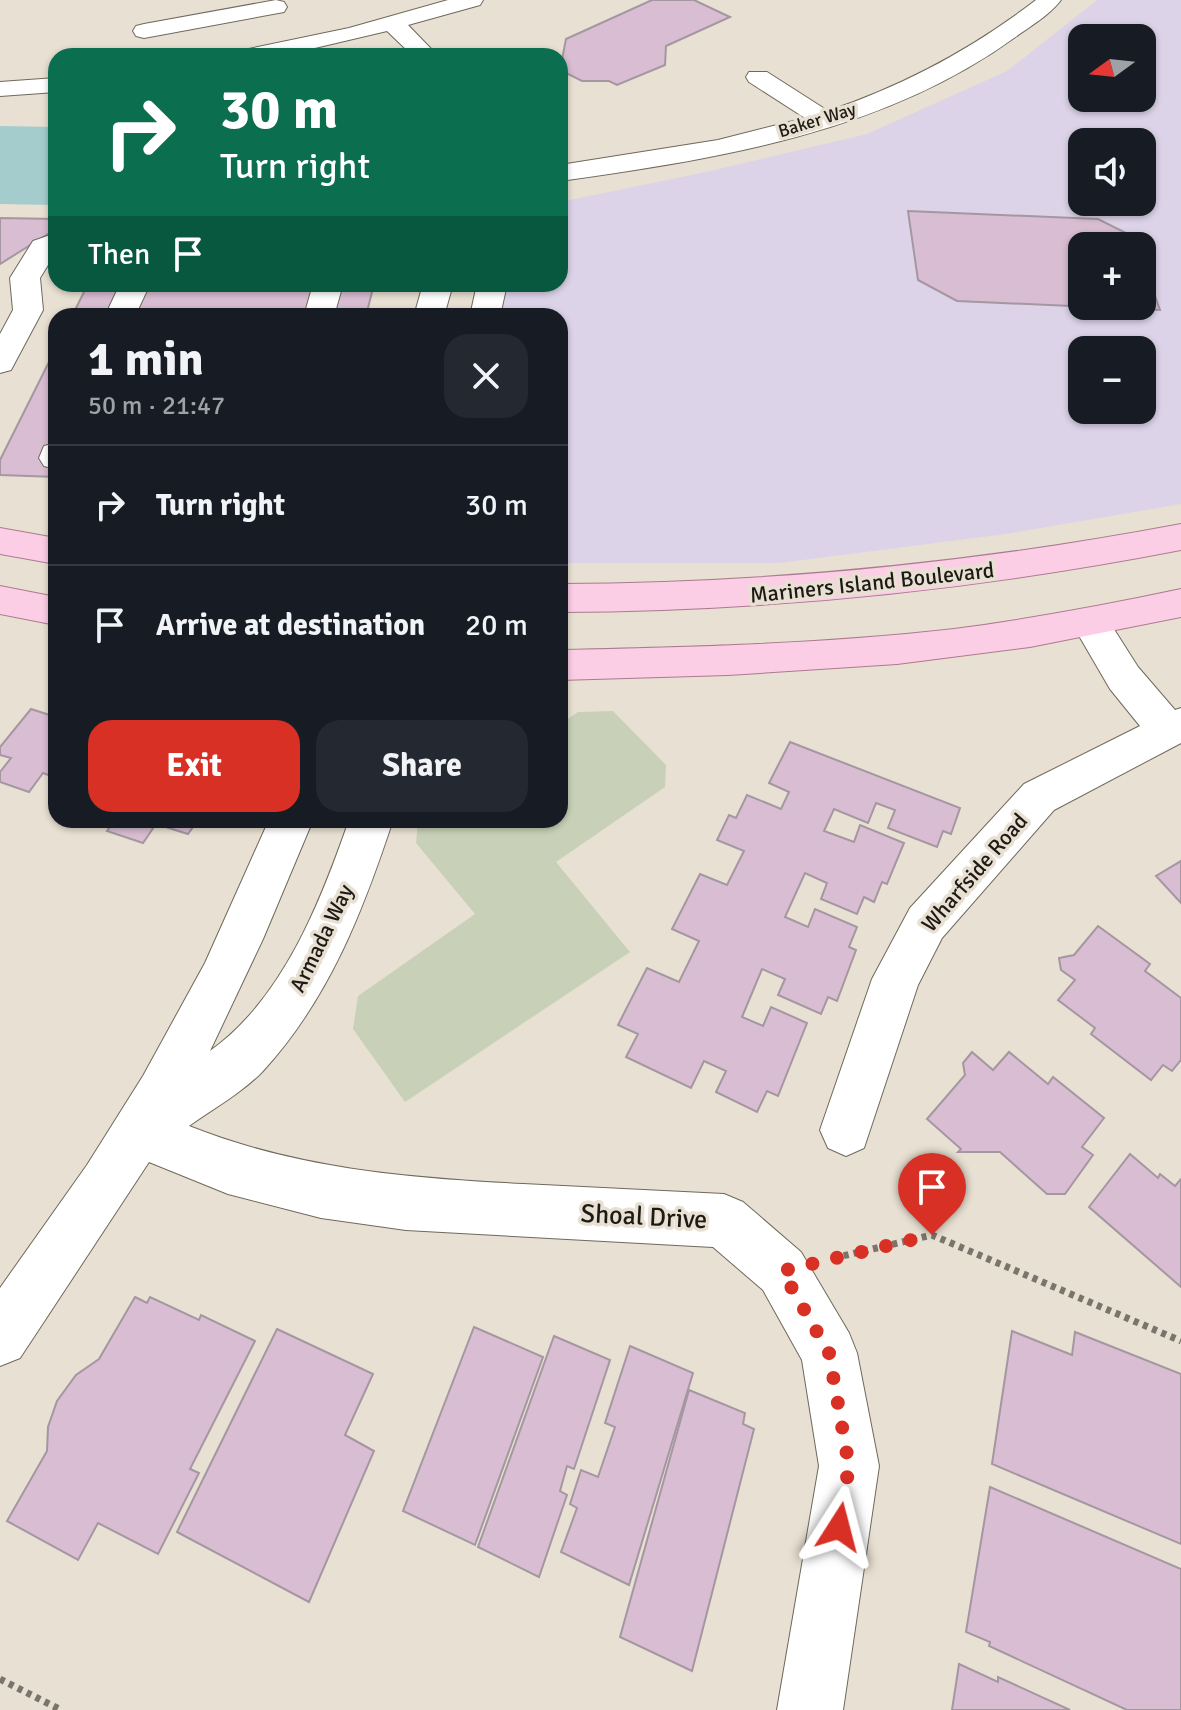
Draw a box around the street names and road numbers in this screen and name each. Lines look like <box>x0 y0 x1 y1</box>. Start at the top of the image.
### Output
street label: Baker Way <box>775 98 859 142</box>
street label: Mariners Island Boulevard <box>749 556 996 609</box>
street label: Wharfside Road <box>916 808 1033 937</box>
street label: Armada Way <box>284 879 360 997</box>
street label: Shoal Drive <box>580 1198 708 1236</box>

